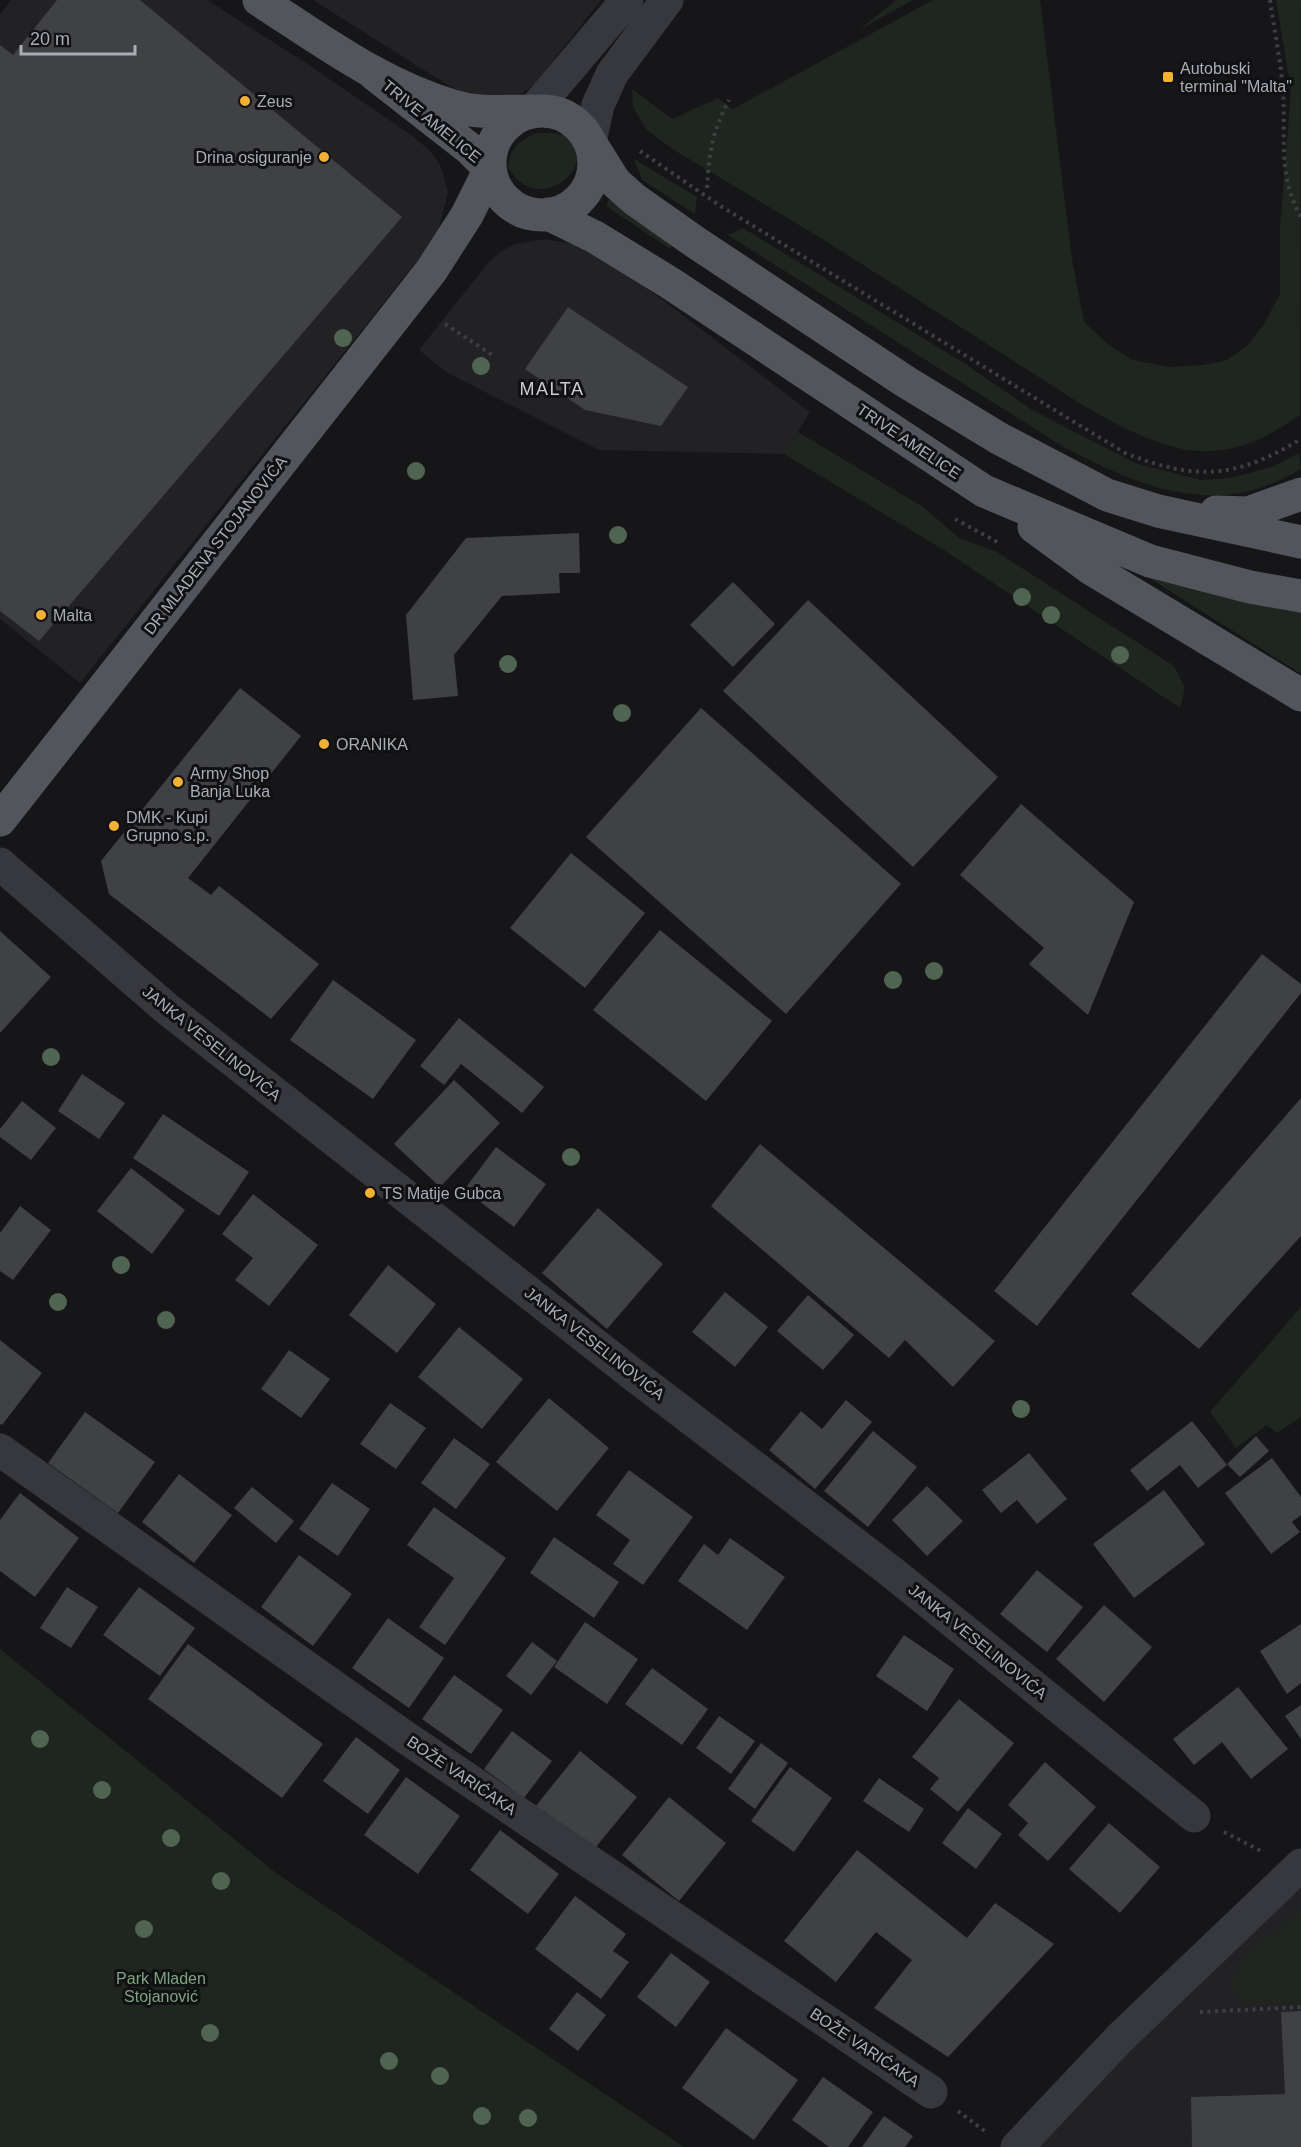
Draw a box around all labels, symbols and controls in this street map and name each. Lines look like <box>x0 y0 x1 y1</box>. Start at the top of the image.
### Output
scale bar <box>21 18 135 56</box>
text: 20 m <box>30 29 70 49</box>
place label: Autobuski terminal "Malta" <box>1180 60 1292 95</box>
marker: Autobuski terminal "Malta" <box>1161 70 1175 84</box>
street label: TRIVE AMELICE <box>379 77 484 166</box>
place label: Zeus <box>257 93 293 110</box>
marker: Zeus <box>238 94 252 108</box>
place label: Drina osiguranje <box>195 149 312 166</box>
marker: Drina osiguranje <box>317 150 331 164</box>
district label: MALTA <box>520 379 584 399</box>
street label: TRIVE AMELICE <box>854 401 964 482</box>
street label: DR MLADENA STOJANOVIĆA <box>140 452 290 638</box>
place label: Malta <box>53 607 92 624</box>
marker: Malta <box>34 608 48 622</box>
place label: ORANIKA <box>336 736 408 753</box>
marker: ORANIKA <box>317 737 331 751</box>
place label: Army Shop Banja Luka <box>190 765 270 800</box>
marker: Army Shop Banja Luka <box>171 775 185 789</box>
place label: DMK - Kupi Grupno s.p. <box>126 809 210 844</box>
marker: DMK - Kupi Grupno s.p. <box>107 819 121 833</box>
street label: JANKA VESELINOVIĆA <box>139 982 285 1104</box>
place label: TS Matije Gubca <box>382 1185 501 1202</box>
marker: TS Matije Gubca <box>363 1186 377 1200</box>
street label: JANKA VESELINOVIĆA <box>521 1283 669 1403</box>
street label: JANKA VESELINOVIĆA <box>905 1580 1051 1702</box>
street label: BOŽE VARIĆAKA <box>404 1732 520 1818</box>
park label: Park Mladen Stojanović <box>116 1970 206 2005</box>
street label: BOŽE VARIĆAKA <box>807 2004 923 2090</box>

